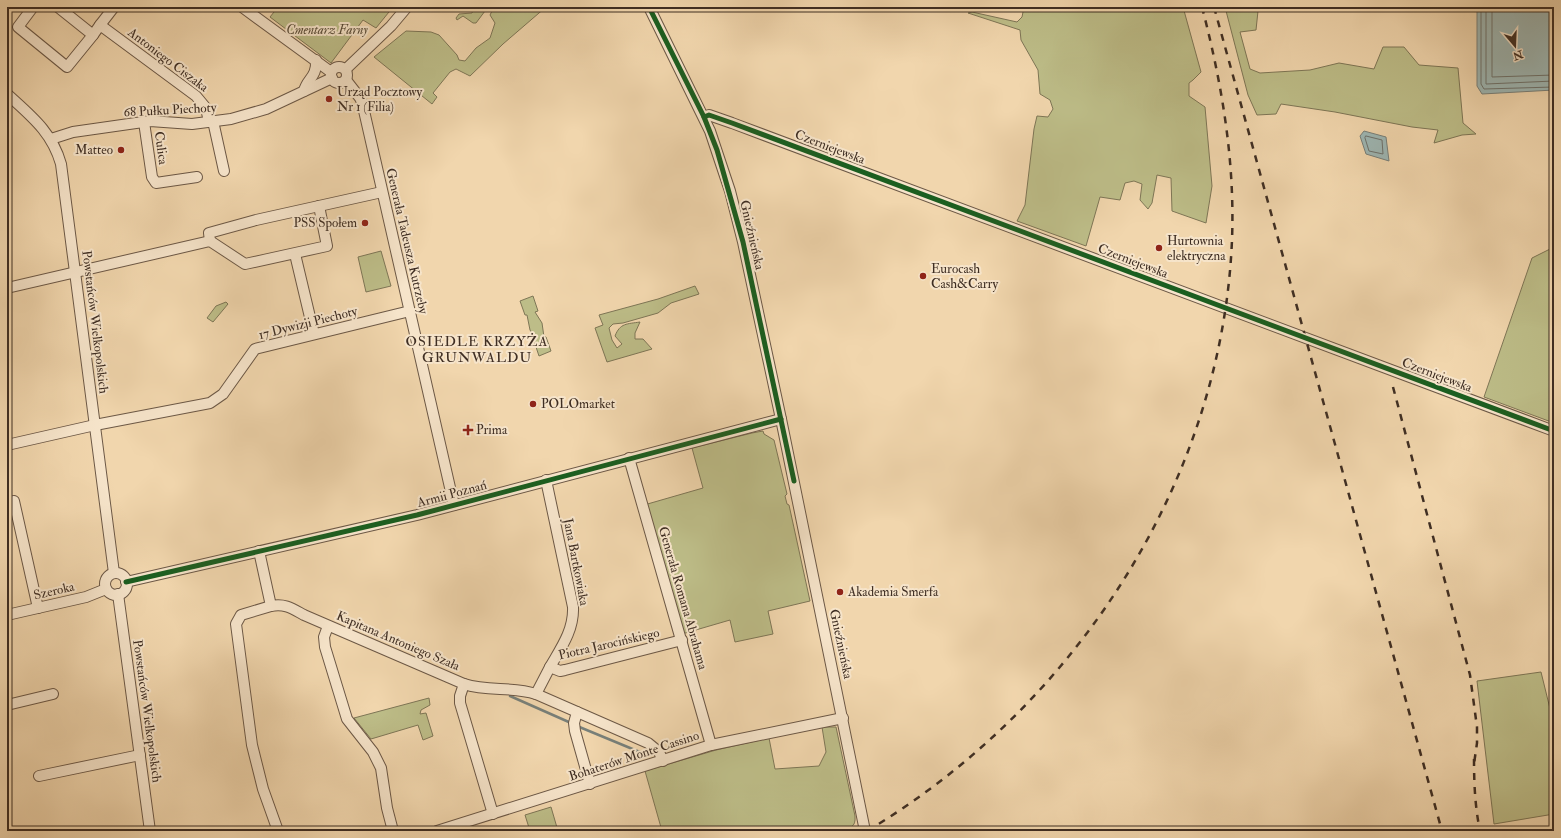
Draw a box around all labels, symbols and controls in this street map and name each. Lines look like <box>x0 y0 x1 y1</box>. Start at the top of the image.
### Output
park label: Cmentarz Farny <box>286 22 368 38</box>
street label: Antoniego Ciszaka <box>124 24 212 96</box>
north arrow <box>1495 26 1535 66</box>
text: N <box>1510 47 1526 63</box>
place label: Urząd Pocztowy Nr 1 (Filia) <box>337 84 423 115</box>
marker: Urząd Pocztowy Nr 1 (Filia) <box>324 94 334 104</box>
street label: 68 Pułku Piechoty <box>123 100 217 121</box>
street label: Czerniejewska <box>793 126 868 168</box>
street label: Culica <box>151 130 171 166</box>
place label: Matteo <box>75 142 113 158</box>
marker: Matteo <box>116 145 126 155</box>
street label: Generała Tadeusza Kutrzeby <box>381 166 432 316</box>
street label: Gnieźnieńska <box>736 199 768 272</box>
place label: PSS Społem <box>293 215 357 232</box>
marker: PSS Społem <box>360 218 370 228</box>
place label: Hurtownia elektryczna <box>1167 233 1226 265</box>
street label: Czerniejewska <box>1096 240 1171 282</box>
marker: Hurtownia elektryczna <box>1154 243 1164 253</box>
street label: Powstańców Wielkopolskich <box>77 249 112 395</box>
place label: Eurocash Cash&Carry <box>931 261 998 293</box>
marker: Eurocash Cash&Carry <box>918 271 928 281</box>
street label: 17 Dywizji Piechoty <box>257 303 360 344</box>
district label: OSIEDLE KRZYŻA GRUNWALDU <box>406 333 548 366</box>
street label: Czerniejewska <box>1400 354 1475 396</box>
place label: POLOmarket <box>541 396 615 412</box>
marker: POLOmarket <box>528 399 538 409</box>
place label: Prima <box>476 422 508 438</box>
marker: Prima <box>463 425 473 435</box>
street label: Armii Poznań <box>414 477 489 511</box>
street label: Jana Bartkowiaka <box>560 516 592 608</box>
street label: Generała Romana Abrahama <box>655 525 711 672</box>
street label: Szeroka <box>32 578 77 603</box>
place label: Akademia Smerfa <box>847 584 939 600</box>
marker: Akademia Smerfa <box>835 587 845 597</box>
street label: Kapitana Antoniego Szała <box>334 608 463 675</box>
street label: Gnieźnieńska <box>826 608 856 681</box>
street label: Piotra Jarocińskiego <box>557 625 661 663</box>
street label: Powstańców Wielkopolskich <box>128 639 165 784</box>
street label: Bohaterów Monte Cassino <box>567 727 701 785</box>

